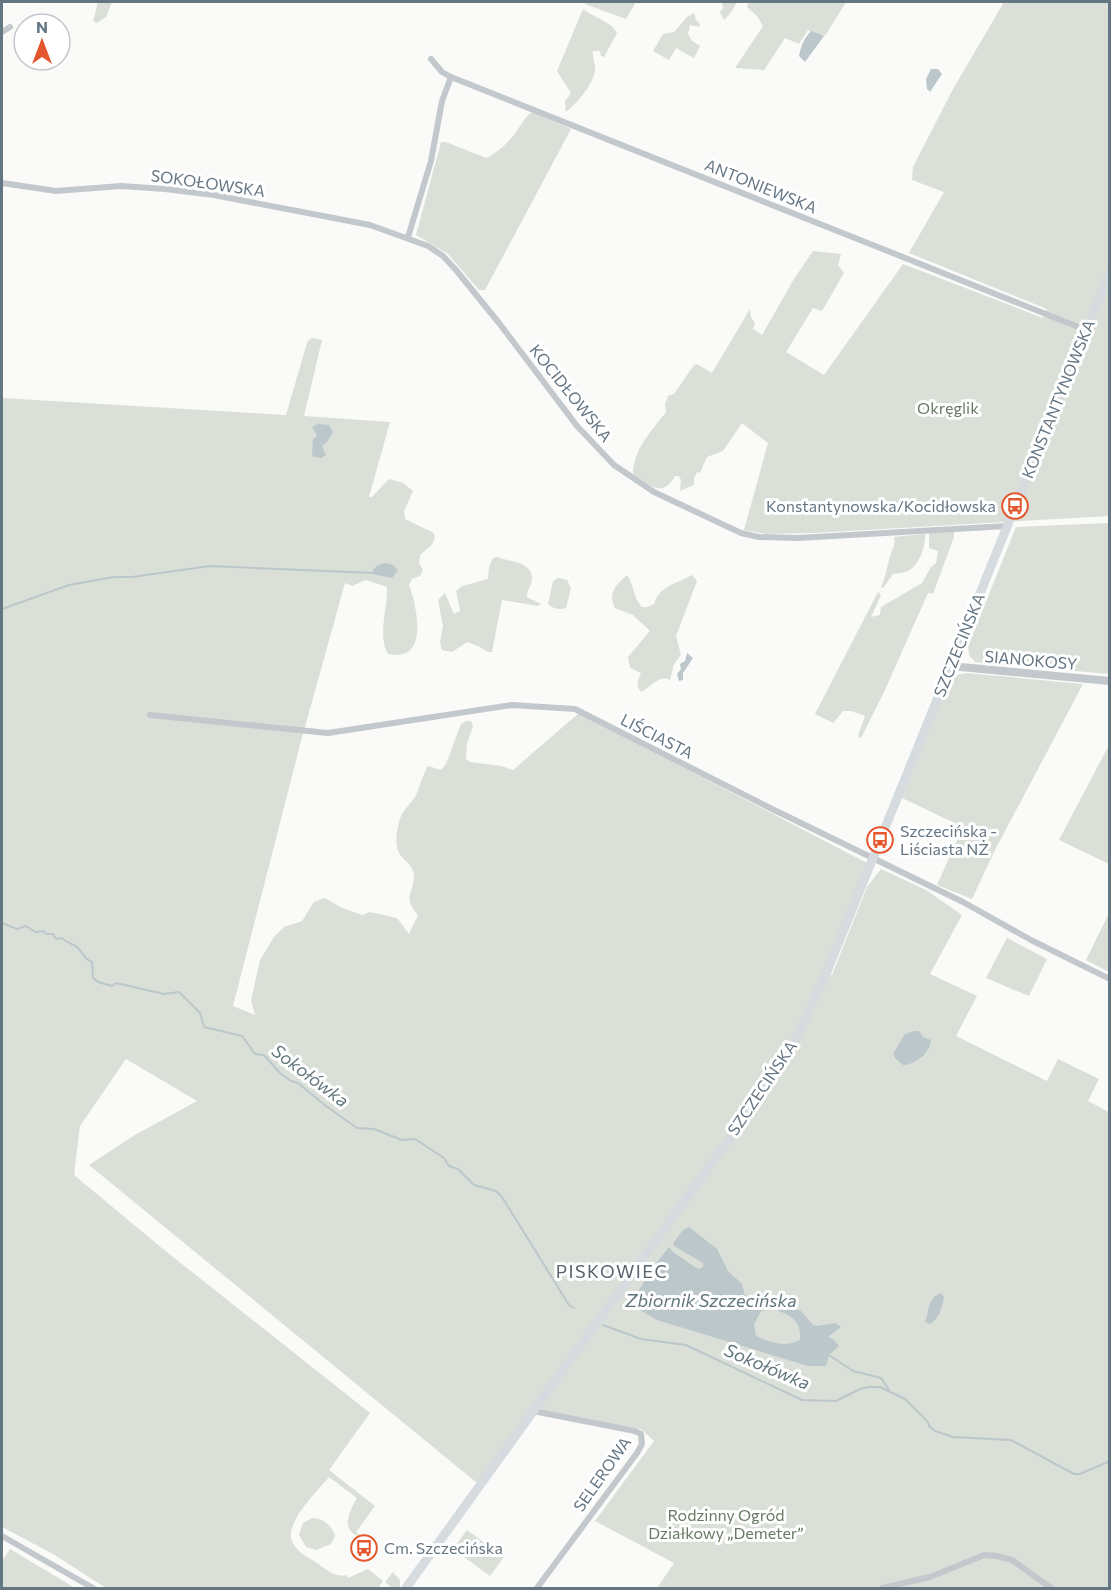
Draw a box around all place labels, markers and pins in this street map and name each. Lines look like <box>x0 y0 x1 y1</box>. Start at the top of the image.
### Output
bus stop icon: Konstantynowska/Kocidłowska <box>1000 491 1030 521</box>
place label: Konstantynowska/Kocidłowska <box>766 496 996 515</box>
place label: Szczecińska - Liściasta NŻ <box>900 821 997 858</box>
bus stop icon: Szczecińska - Liściasta NŻ <box>865 825 895 855</box>
bus stop icon: Cm. Szczecińska <box>349 1533 379 1563</box>
place label: Cm. Szczecińska <box>384 1538 503 1557</box>

